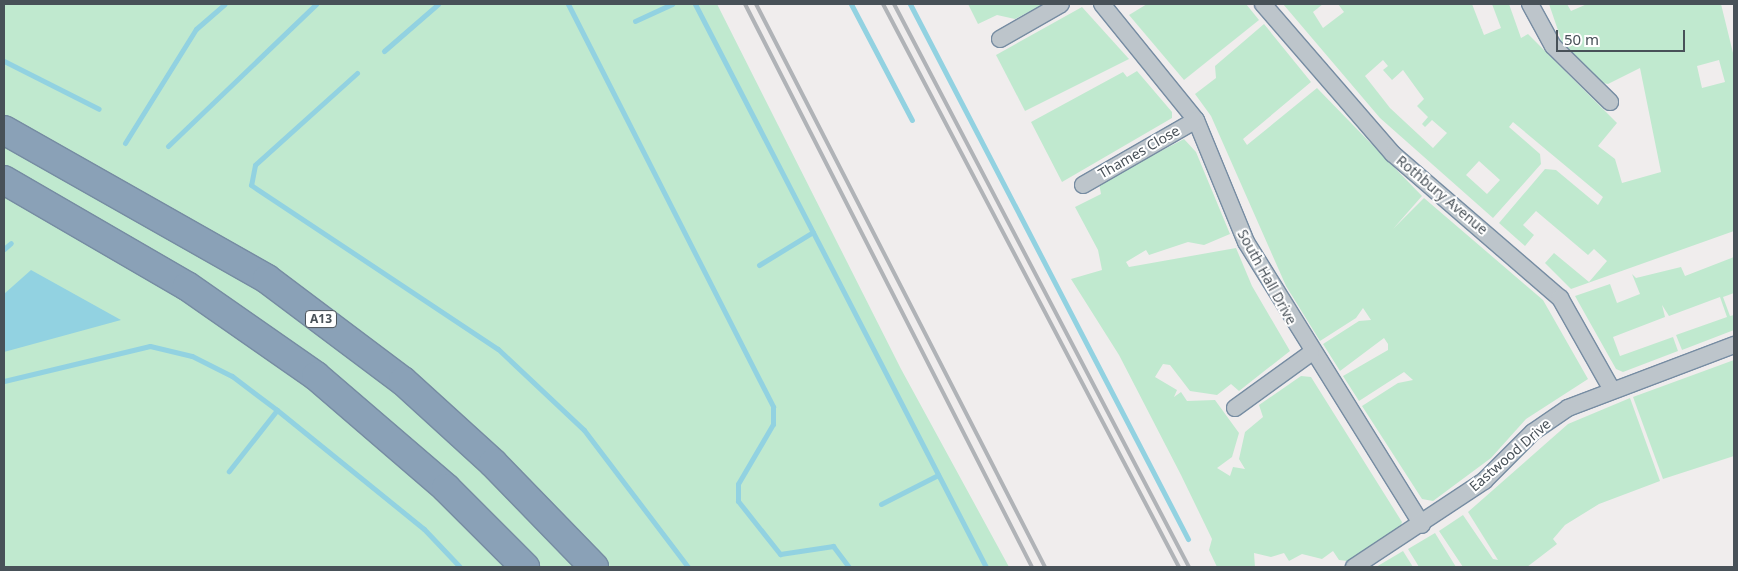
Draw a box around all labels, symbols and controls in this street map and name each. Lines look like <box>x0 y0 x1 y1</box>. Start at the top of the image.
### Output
scale bar <box>1558 20 1687 52</box>
text: 50 m <box>1564 29 1599 49</box>
street label: Thames Close <box>1095 122 1183 182</box>
street label: Rothbury Avenue <box>1393 152 1491 238</box>
street label: South Hall Drive <box>1234 227 1300 327</box>
road number: A13 <box>305 310 337 328</box>
street label: Eastwood Drive <box>1466 415 1554 495</box>

